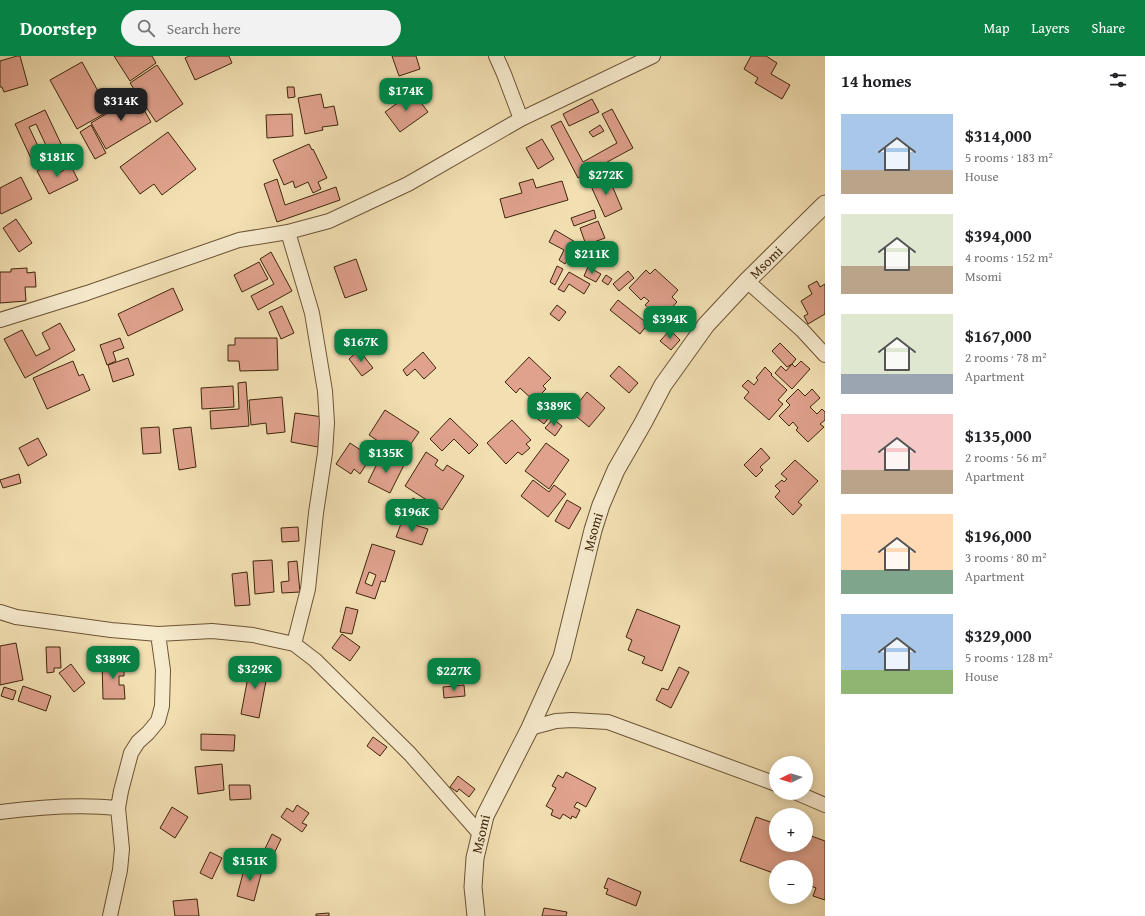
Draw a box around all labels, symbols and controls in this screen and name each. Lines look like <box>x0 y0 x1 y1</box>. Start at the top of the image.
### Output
search box <box>121 10 401 46</box>
text: Doorstep <box>20 14 97 42</box>
icon: search <box>135 17 157 39</box>
text: Search here <box>167 18 241 39</box>
text: Map <box>984 18 1010 38</box>
text: Layers <box>1032 18 1070 38</box>
text: Share <box>1092 18 1125 38</box>
text: 14 homes <box>841 68 912 93</box>
icon: filters <box>1107 69 1129 91</box>
pin: $174K <box>378 78 434 112</box>
text: $174K <box>388 81 424 100</box>
pin: $314K <box>93 88 149 122</box>
text: $314K <box>103 91 139 110</box>
text: $314,000 <box>965 123 1031 148</box>
icon: home <box>873 130 921 178</box>
pin: $181K <box>29 144 85 178</box>
text: $181K <box>39 147 75 166</box>
text: 5 rooms · 183 m² <box>965 148 1053 167</box>
pin: $272K <box>578 162 634 196</box>
text: $272K <box>588 165 624 184</box>
text: House <box>965 167 999 186</box>
text: $394,000 <box>965 223 1031 248</box>
icon: home <box>873 230 921 278</box>
pin: $211K <box>564 241 620 275</box>
street label: Msomi <box>745 241 787 283</box>
text: $211K <box>574 244 610 263</box>
text: 4 rooms · 152 m² <box>965 248 1053 267</box>
text: Msomi <box>965 267 1002 286</box>
pin: $394K <box>642 306 698 340</box>
text: $394K <box>652 309 688 328</box>
text: $167,000 <box>965 323 1031 348</box>
pin: $167K <box>333 329 389 363</box>
icon: home <box>873 330 921 378</box>
text: $167K <box>343 332 379 351</box>
text: 2 rooms · 78 m² <box>965 348 1047 367</box>
text: Apartment <box>965 367 1025 386</box>
pin: $389K <box>526 393 582 427</box>
text: $389K <box>536 396 572 415</box>
text: $135,000 <box>965 423 1031 448</box>
icon: home <box>873 430 921 478</box>
pin: $135K <box>358 440 414 474</box>
text: $135K <box>368 443 404 462</box>
text: 2 rooms · 56 m² <box>965 448 1047 467</box>
text: Apartment <box>965 467 1025 486</box>
pin: $196K <box>384 499 440 533</box>
text: $196K <box>394 502 430 521</box>
street label: Msomi <box>578 510 608 553</box>
text: $196,000 <box>965 523 1031 548</box>
icon: home <box>873 530 921 578</box>
text: 3 rooms · 80 m² <box>965 548 1047 567</box>
text: Apartment <box>965 567 1025 586</box>
text: $329,000 <box>965 623 1031 648</box>
icon: home <box>873 630 921 678</box>
pin: $389K <box>85 646 141 680</box>
text: 5 rooms · 128 m² <box>965 648 1053 667</box>
text: $389K <box>95 649 131 668</box>
pin: $329K <box>227 656 283 690</box>
pin: $227K <box>426 658 482 692</box>
text: $329K <box>237 659 273 678</box>
text: $227K <box>436 661 472 680</box>
text: House <box>965 667 999 686</box>
north arrow <box>769 756 813 800</box>
map controls <box>769 756 813 904</box>
button: + <box>769 808 813 852</box>
street label: Msomi <box>466 812 495 855</box>
pin: $151K <box>222 848 278 882</box>
text: $151K <box>232 851 268 870</box>
button: − <box>769 860 813 904</box>

